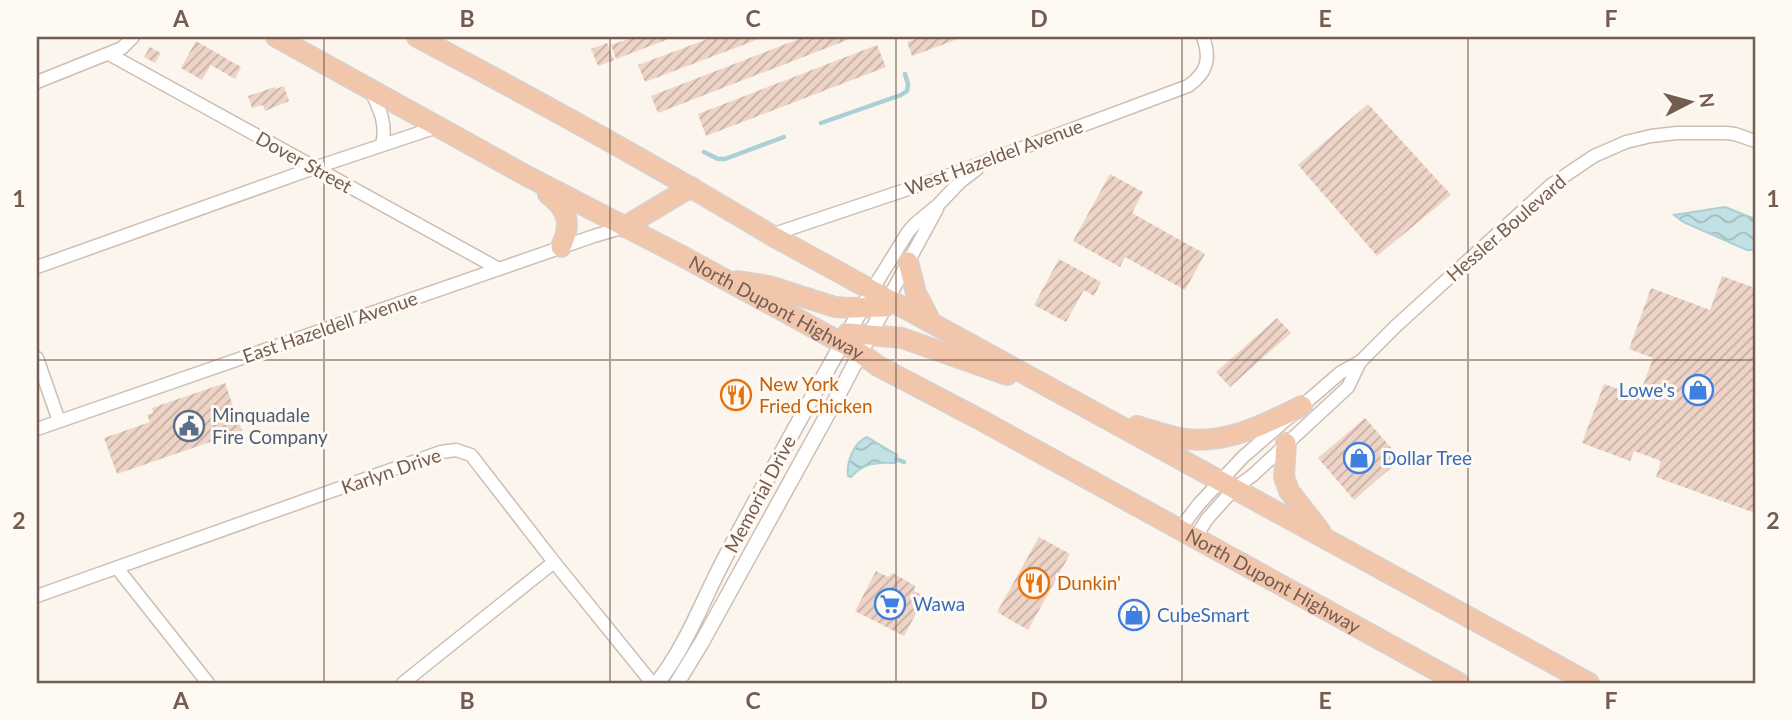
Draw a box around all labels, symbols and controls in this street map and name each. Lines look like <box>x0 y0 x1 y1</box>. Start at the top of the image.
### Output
text: A <box>172 4 190 32</box>
text: B <box>459 4 475 32</box>
text: C <box>745 4 761 32</box>
text: D <box>1030 4 1048 32</box>
text: E <box>1318 4 1332 32</box>
text: F <box>1604 4 1618 32</box>
north arrow <box>1656 66 1726 136</box>
text: N <box>1695 92 1720 109</box>
street label: West Hazeldel Avenue <box>902 114 1086 199</box>
street label: Dover Street <box>252 126 356 197</box>
street label: Hessler Boulevard <box>1441 170 1570 286</box>
text: 1 <box>12 184 26 212</box>
text: 1 <box>1766 184 1780 212</box>
street label: North Dupont Highway <box>685 250 868 364</box>
street label: East Hazeldell Avenue <box>239 286 420 367</box>
place label: New York Fried Chicken <box>759 372 873 417</box>
shop icon: Lowe's <box>1681 373 1715 407</box>
restaurant icon: New York Fried Chicken <box>719 378 753 412</box>
place label: Lowe's <box>1619 378 1675 401</box>
place label: Minquadale Fire Company <box>212 403 328 448</box>
public building icon: Minquadale Fire Company <box>172 409 206 443</box>
street label: Memorial Drive <box>719 431 800 556</box>
shop icon: Dollar Tree <box>1342 441 1376 475</box>
street label: Karlyn Drive <box>338 443 444 498</box>
place label: Dollar Tree <box>1382 446 1472 469</box>
text: 2 <box>12 506 26 534</box>
text: 2 <box>1766 506 1780 534</box>
street label: North Dupont Highway <box>1182 523 1365 638</box>
restaurant icon: Dunkin' <box>1017 566 1051 600</box>
place label: Dunkin' <box>1057 571 1121 594</box>
supermarket icon: Wawa <box>873 587 907 621</box>
place label: Wawa <box>913 592 965 615</box>
shop icon: CubeSmart <box>1117 598 1151 632</box>
place label: CubeSmart <box>1157 603 1250 626</box>
text: A <box>172 686 190 714</box>
text: B <box>459 686 475 714</box>
text: C <box>745 686 761 714</box>
text: D <box>1030 686 1048 714</box>
text: E <box>1318 686 1332 714</box>
text: F <box>1604 686 1618 714</box>

